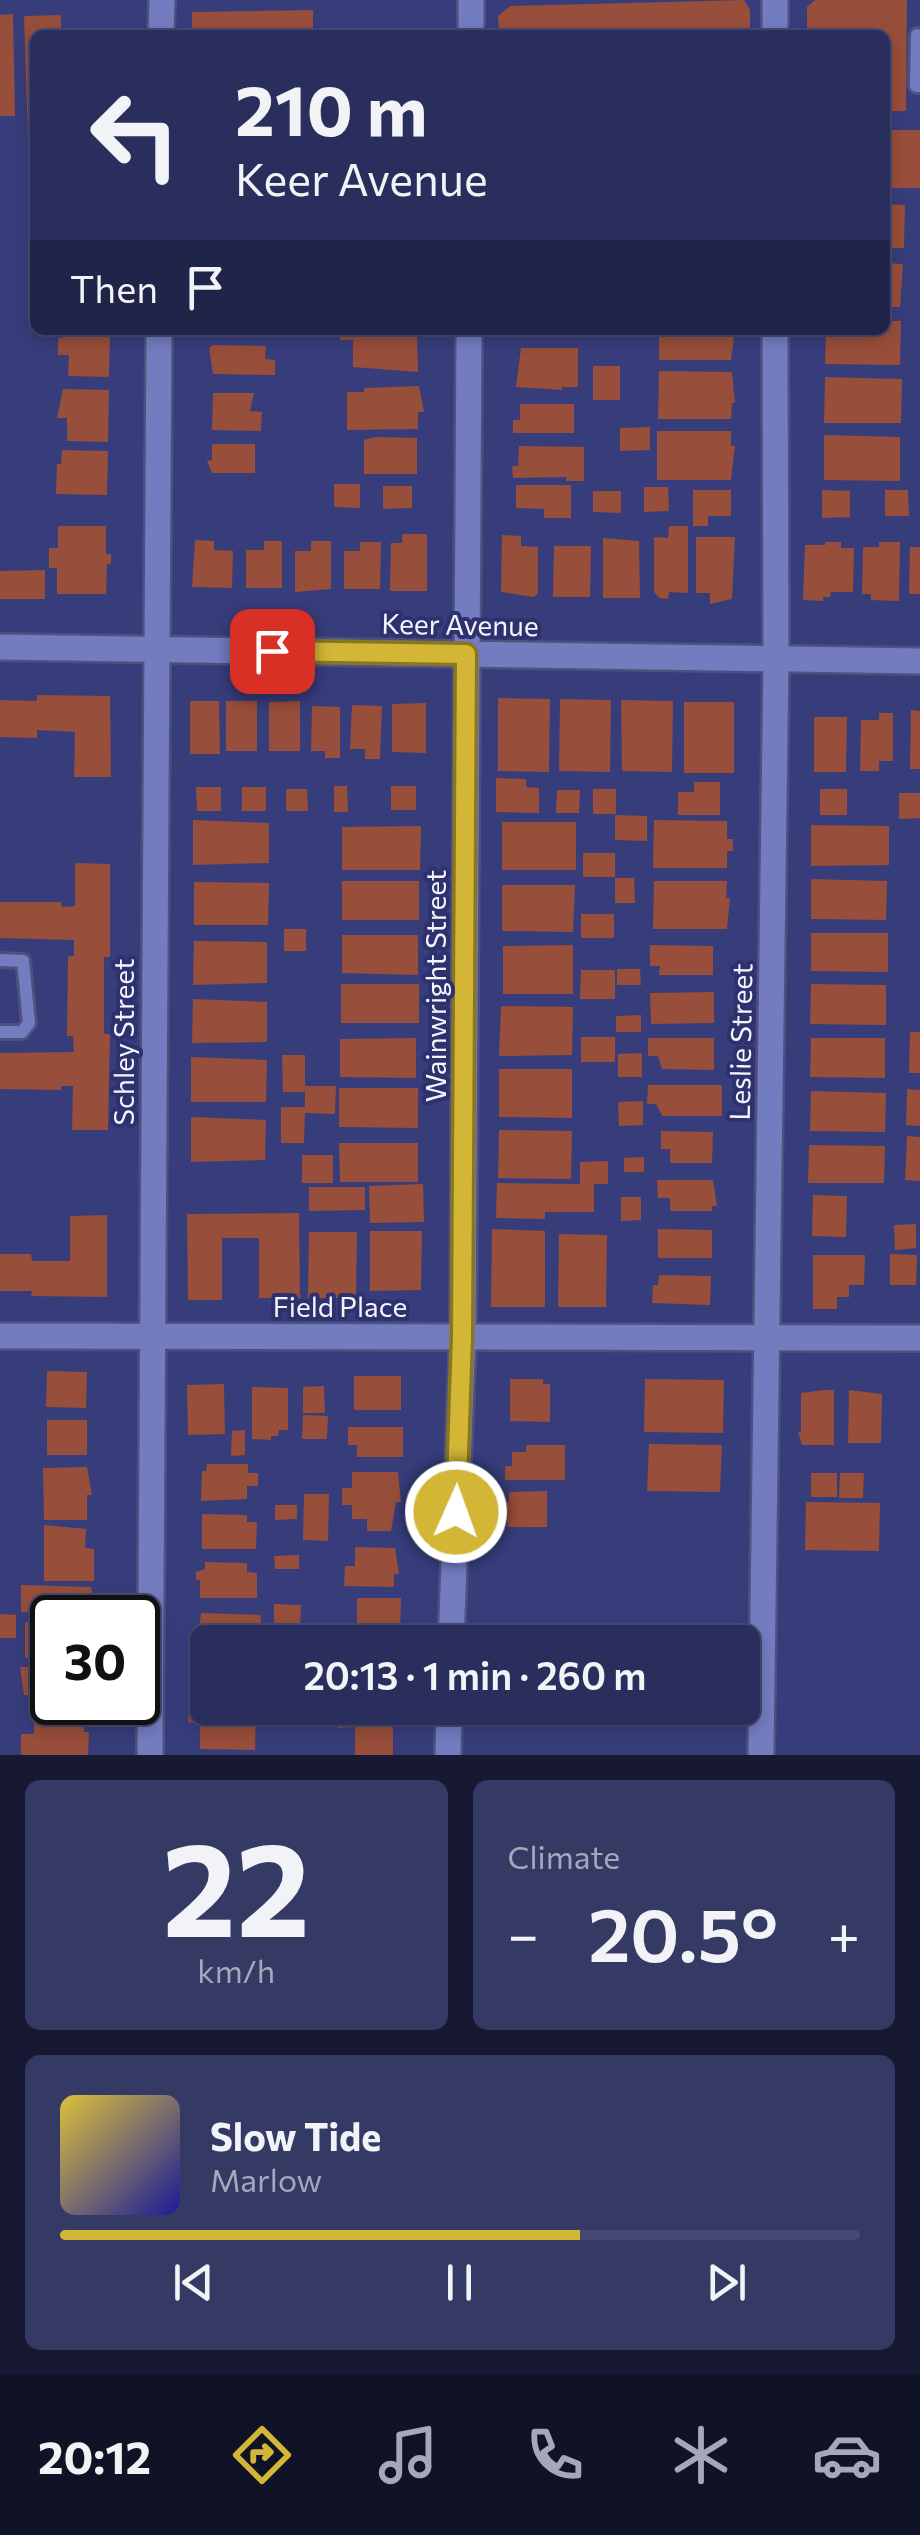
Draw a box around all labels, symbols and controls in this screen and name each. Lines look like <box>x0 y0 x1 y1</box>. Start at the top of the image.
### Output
text: 210 m <box>235 65 427 150</box>
icon: left <box>70 70 200 200</box>
text: Keer Avenue <box>235 150 488 205</box>
icon: arrive <box>178 260 233 315</box>
text: Then <box>70 264 158 311</box>
street label: Keer Avenue <box>381 606 539 642</box>
pin <box>230 609 315 694</box>
icon: arrive <box>245 624 300 679</box>
street label: Wainwright Street <box>418 870 452 1102</box>
street label: Schley Street <box>106 959 140 1125</box>
street label: Leslie Street <box>722 963 758 1121</box>
street label: Field Place <box>273 1289 407 1323</box>
position arrow <box>404 1460 508 1564</box>
speed limit sign: 30 <box>30 1595 160 1725</box>
text: 20:13 · 1 min · 260 m <box>304 1651 646 1698</box>
text: 22 <box>162 1805 310 1964</box>
text: Climate <box>508 1836 620 1876</box>
text: 20.5° <box>588 1886 778 1977</box>
text: − <box>508 1899 539 1966</box>
text: + <box>828 1899 860 1966</box>
text: km/h <box>197 1950 275 1990</box>
text: Slow Tide <box>210 2112 381 2159</box>
text: Marlow <box>210 2159 322 2199</box>
icon: previous <box>166 2255 221 2310</box>
icon: pause <box>432 2255 487 2310</box>
icon: next <box>699 2255 754 2310</box>
icon: directions <box>227 2420 297 2490</box>
icon: music <box>373 2420 443 2490</box>
icon: phone <box>520 2420 590 2490</box>
icon: climate <box>666 2420 736 2490</box>
icon: car <box>812 2420 882 2490</box>
text: 20:12 <box>38 2428 151 2483</box>

